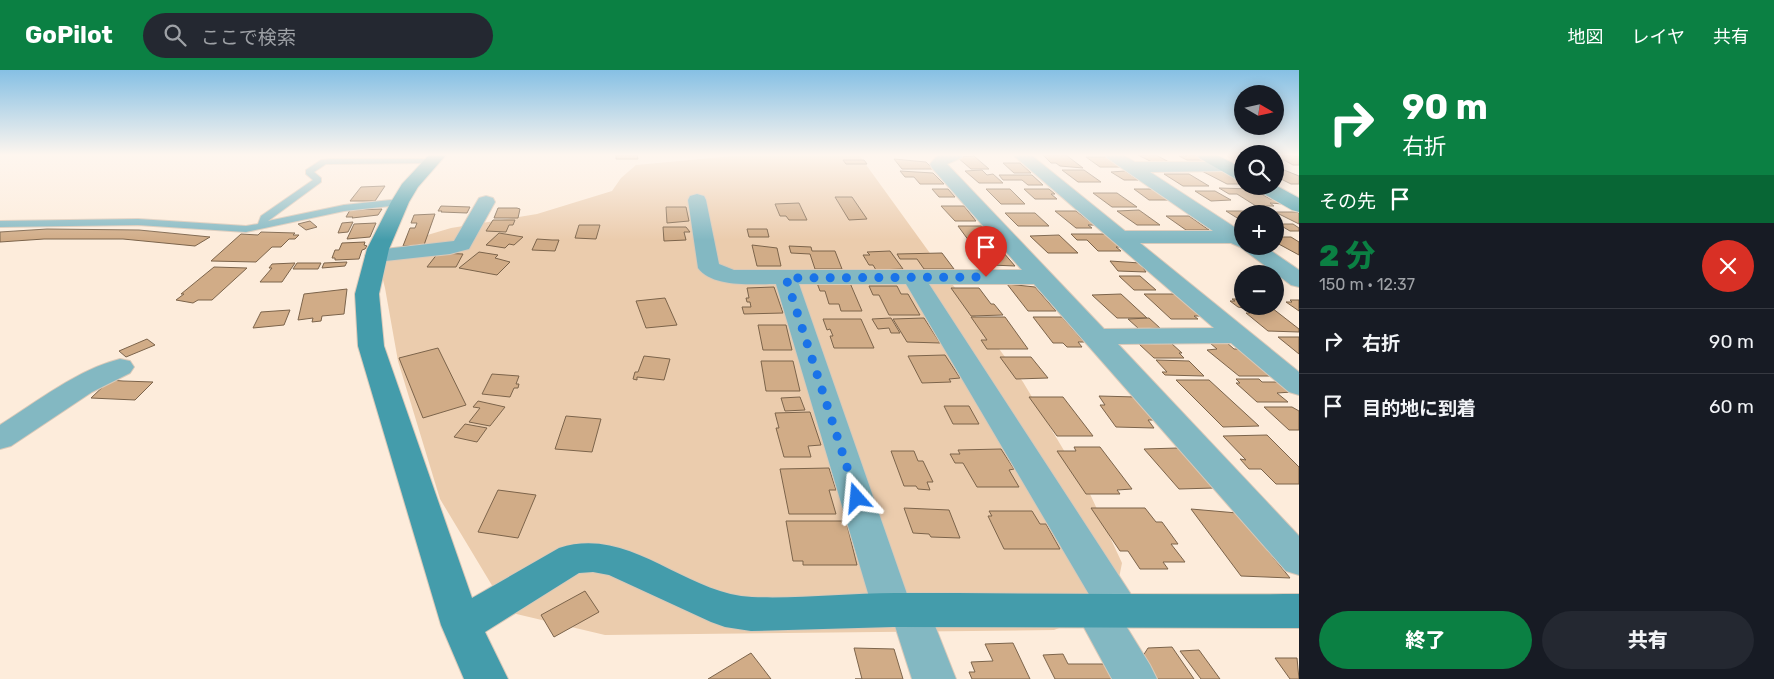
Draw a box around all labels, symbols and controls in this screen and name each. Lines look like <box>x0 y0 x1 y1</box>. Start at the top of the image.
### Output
search box <box>143 13 493 58</box>
text: GoPilot <box>25 21 113 49</box>
icon: search <box>161 21 189 49</box>
text: ここで検索 <box>201 26 296 49</box>
text: 地図 <box>1568 26 1604 48</box>
text: レイヤ <box>1632 26 1685 48</box>
text: 共有 <box>1713 26 1749 48</box>
north arrow <box>1234 85 1284 135</box>
map controls <box>1234 85 1284 315</box>
text: 90 m <box>1402 86 1488 128</box>
icon: right <box>1319 90 1384 155</box>
text: 右折 <box>1402 133 1446 160</box>
button: search <box>1234 145 1284 195</box>
icon: arrive <box>1386 185 1414 213</box>
text: その先 <box>1319 190 1376 213</box>
button: + <box>1234 205 1284 255</box>
pin <box>965 226 1007 277</box>
icon: arrive <box>972 233 1000 261</box>
text: 2 分 <box>1319 238 1375 274</box>
button: close <box>1702 240 1754 292</box>
button: − <box>1234 265 1284 315</box>
text: 150 m · 12:37 <box>1319 275 1415 294</box>
icon: right <box>1319 327 1347 355</box>
text: 90 m <box>1709 330 1754 353</box>
text: 右折 <box>1362 332 1400 355</box>
icon: arrive <box>1319 392 1347 420</box>
text: 60 m <box>1709 395 1754 418</box>
text: 目的地に到着 <box>1362 397 1476 420</box>
position arrow <box>830 471 882 523</box>
button: 終了 <box>1319 611 1532 669</box>
button: 共有 <box>1542 611 1754 669</box>

